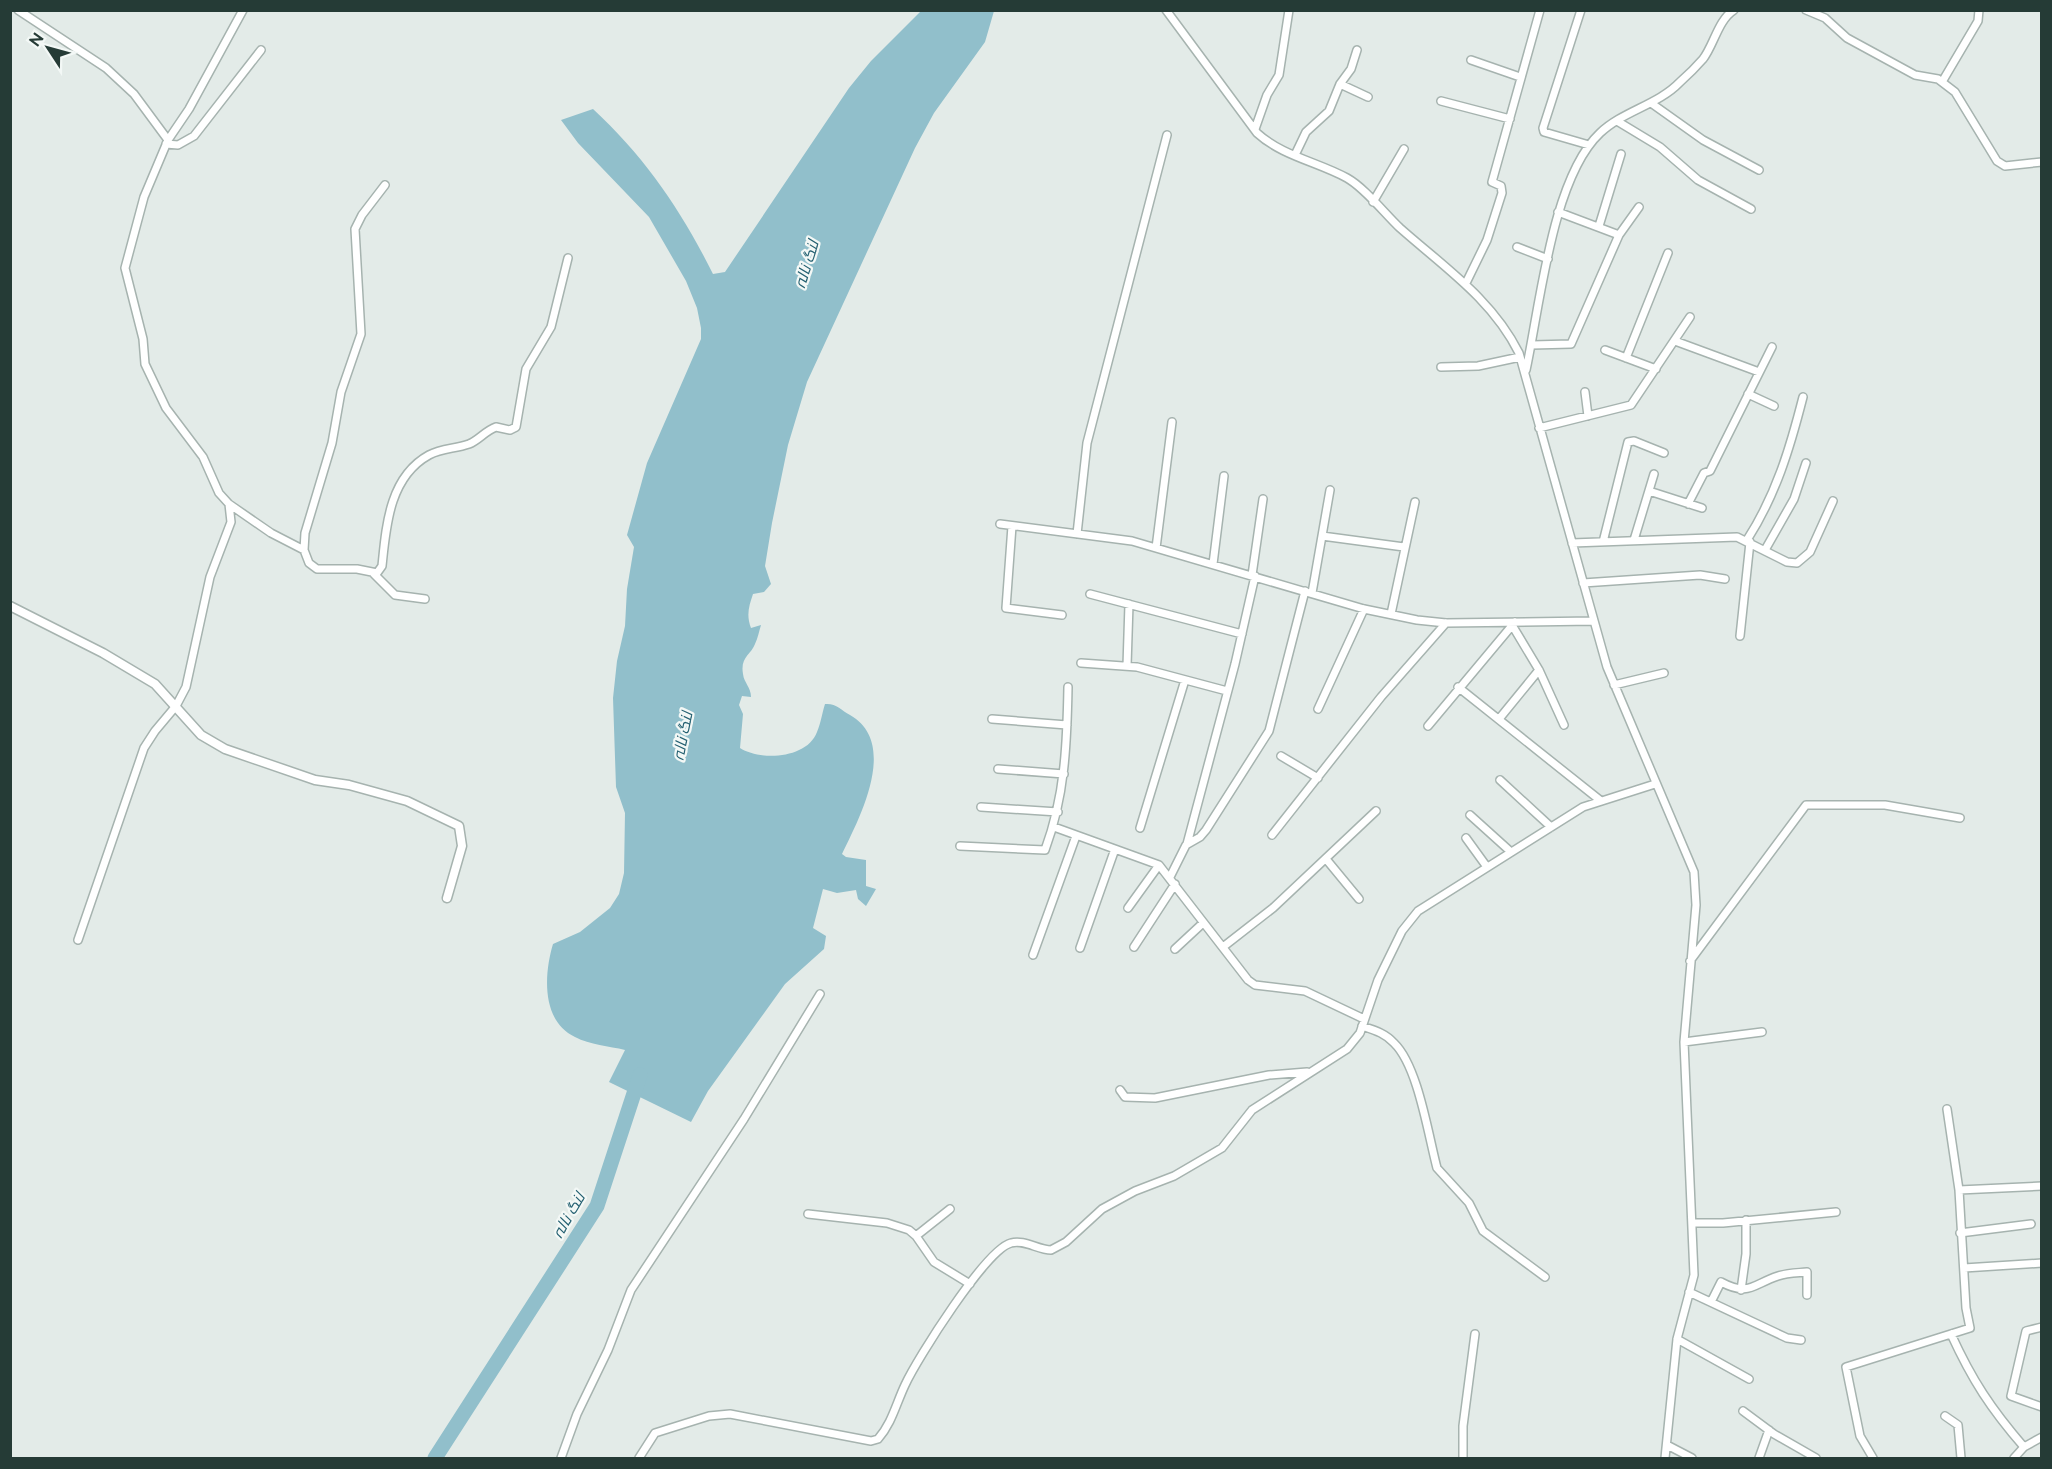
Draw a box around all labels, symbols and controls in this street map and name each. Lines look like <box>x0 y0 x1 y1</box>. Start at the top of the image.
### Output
north arrow <box>18 18 78 78</box>
text: N <box>25 29 48 50</box>
water label: لنگ نالہ <box>790 236 823 290</box>
water label: لنگ نالہ <box>669 708 697 762</box>
water label: لنگ نالہ <box>548 1187 590 1241</box>

